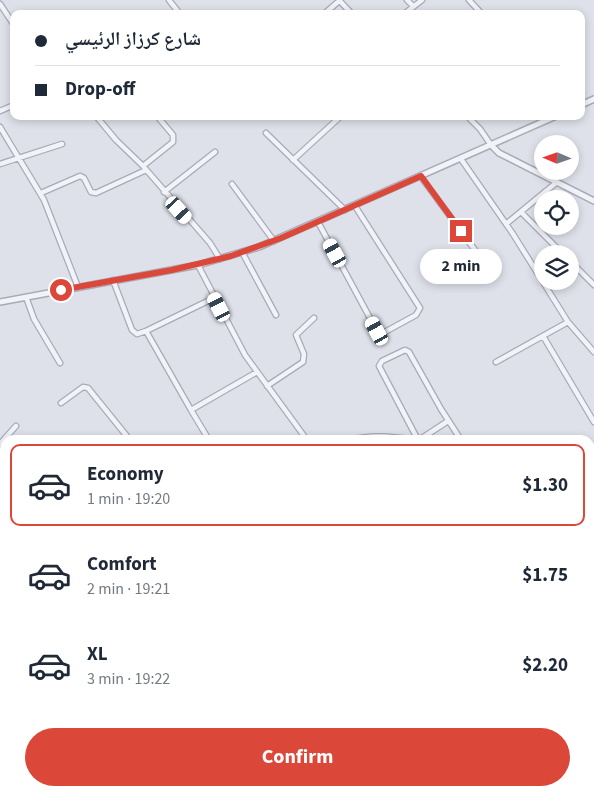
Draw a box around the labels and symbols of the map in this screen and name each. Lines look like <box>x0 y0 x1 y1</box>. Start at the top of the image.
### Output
north arrow <box>534 135 579 180</box>
car <box>163 194 194 226</box>
route end <box>450 220 472 242</box>
car <box>321 236 348 270</box>
callout: 2 min <box>420 248 502 284</box>
route start <box>50 279 72 301</box>
car <box>205 290 232 324</box>
car <box>363 314 390 348</box>

